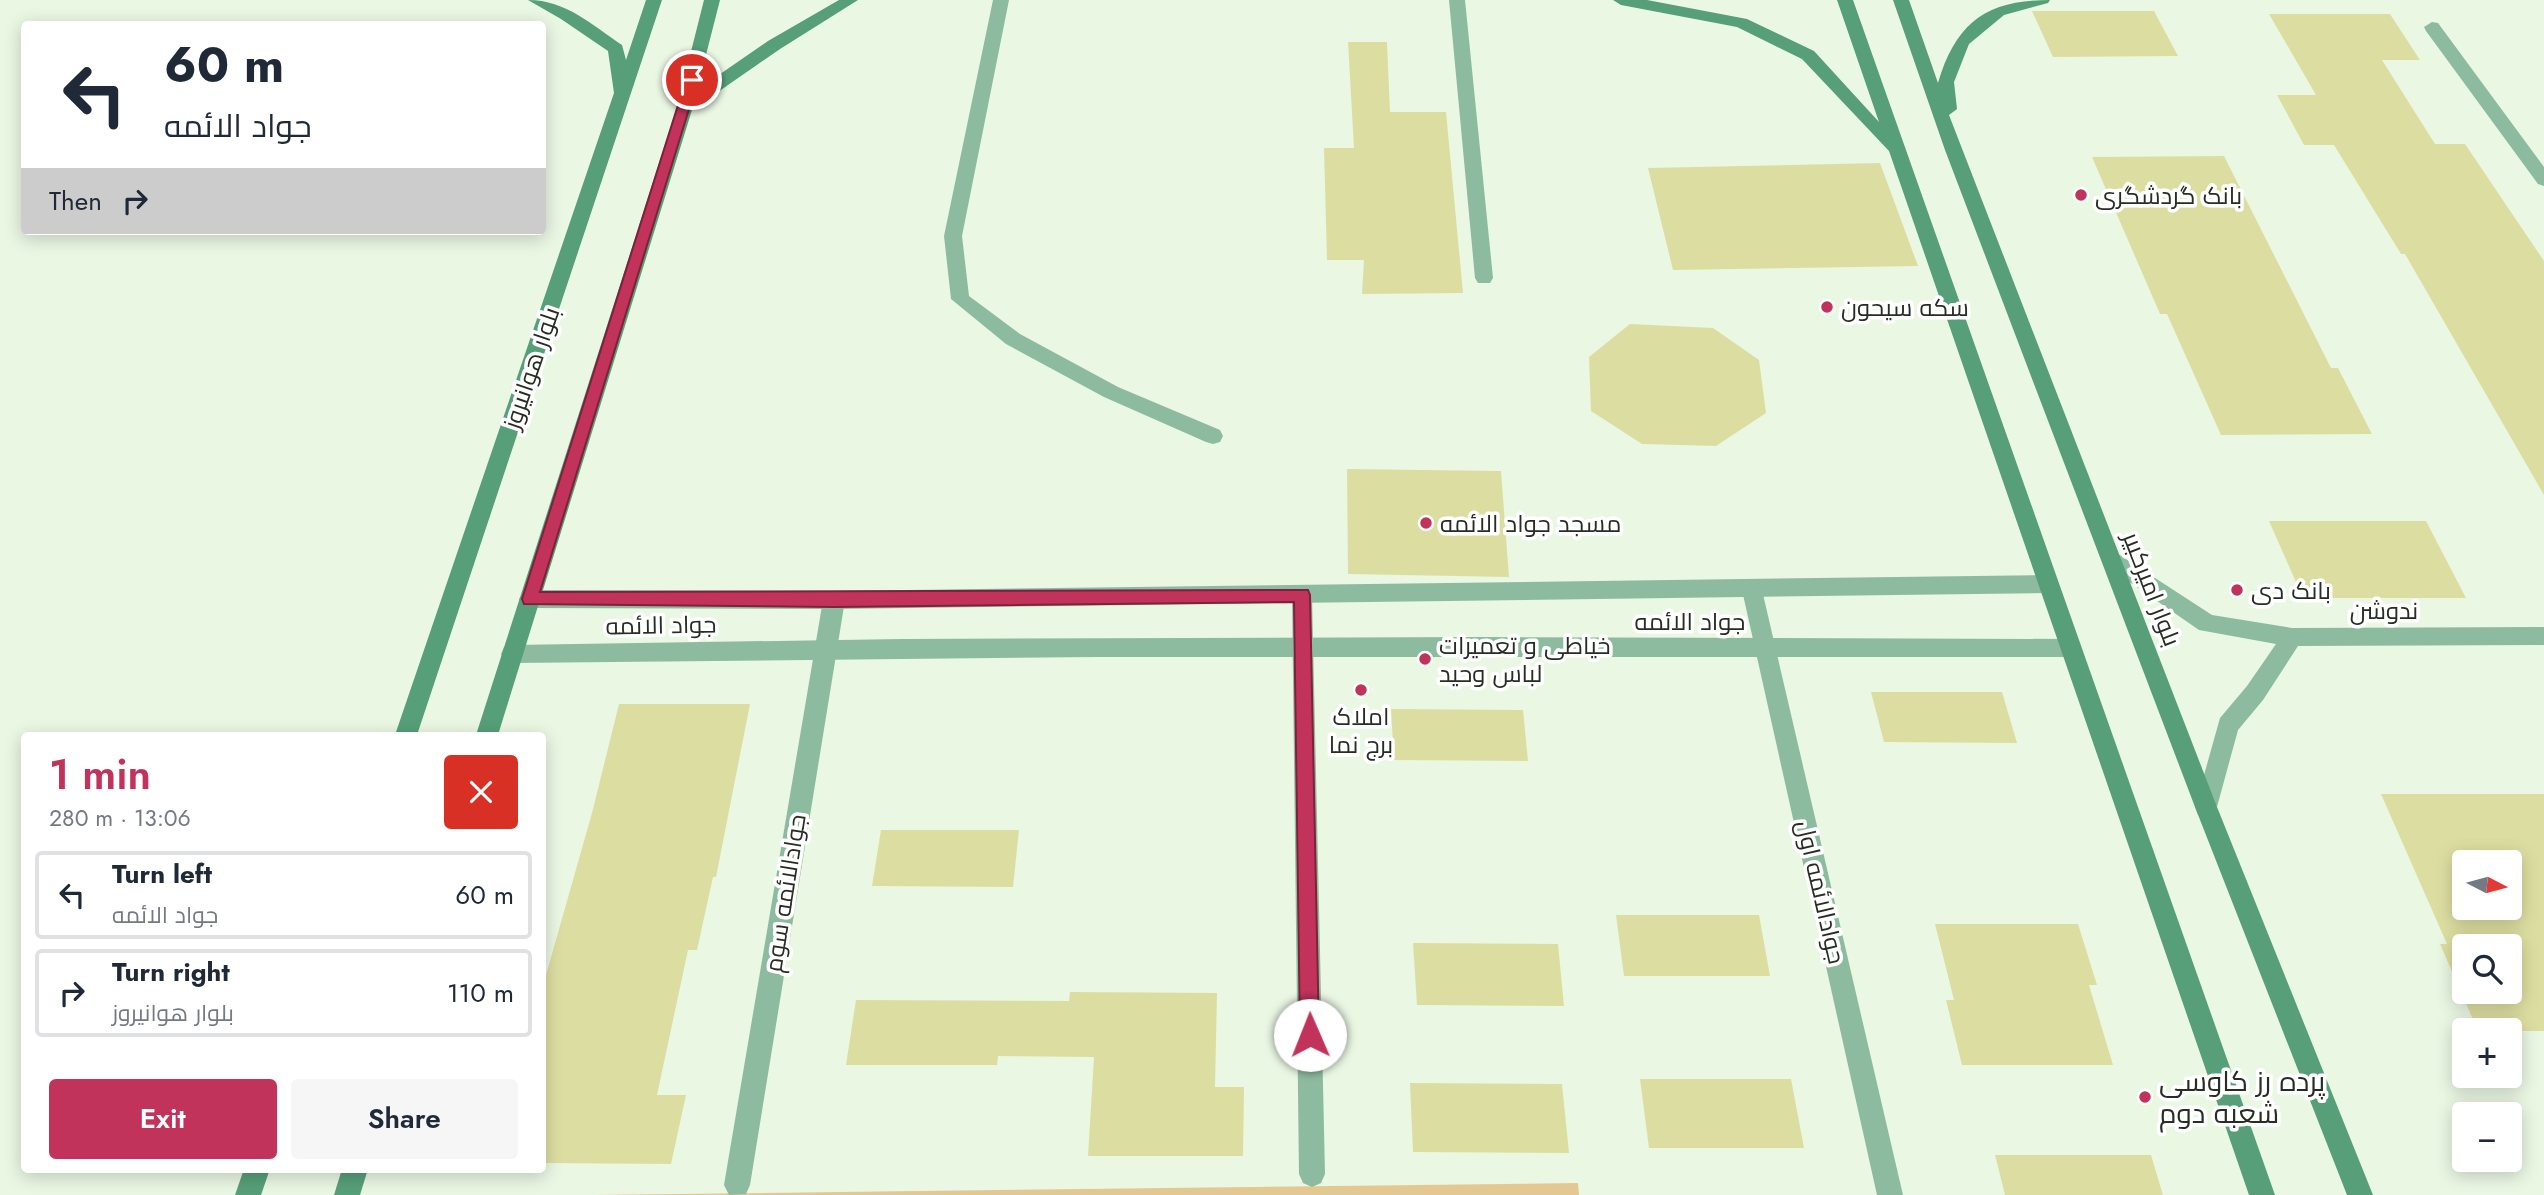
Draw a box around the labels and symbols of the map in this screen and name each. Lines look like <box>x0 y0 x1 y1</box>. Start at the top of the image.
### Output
pin <box>662 50 722 110</box>
place label: بانک گردشگری <box>2095 178 2242 213</box>
marker: بانک گردشگری <box>2073 187 2089 203</box>
place label: سکه سیحون <box>1841 290 1969 325</box>
marker: سکه سیحون <box>1819 299 1835 315</box>
street label: بلوار هوانیروز <box>493 302 568 436</box>
place label: مسجد جواد الائمه <box>1440 506 1621 541</box>
marker: مسجد جواد الائمه <box>1418 515 1434 531</box>
street label: بلوار امیرکبیر <box>2113 525 2190 651</box>
place label: بانک دی <box>2251 573 2331 608</box>
marker: بانک دی <box>2229 582 2245 598</box>
street label: ندوشن <box>2350 593 2418 628</box>
street label: جواد الائمه <box>1635 604 1745 639</box>
street label: جواد الائمه <box>605 607 717 643</box>
place label: خیاطی و تعمیرات لباس وحید <box>1439 628 1611 691</box>
marker: خیاطی و تعمیرات لباس وحید <box>1417 651 1433 667</box>
marker: املاک برج نما <box>1353 682 1369 698</box>
place label: املاک برج نما <box>1329 699 1393 762</box>
street label: جوادالائمه سوم <box>755 811 815 975</box>
street label: جوادالائمه اول <box>1787 817 1855 967</box>
north arrow <box>2452 850 2522 920</box>
position arrow <box>1273 998 1347 1072</box>
place label: پرده رز کاوسی شعبه دوم <box>2159 1061 2326 1134</box>
marker: پرده رز کاوسی شعبه دوم <box>2137 1089 2153 1105</box>

